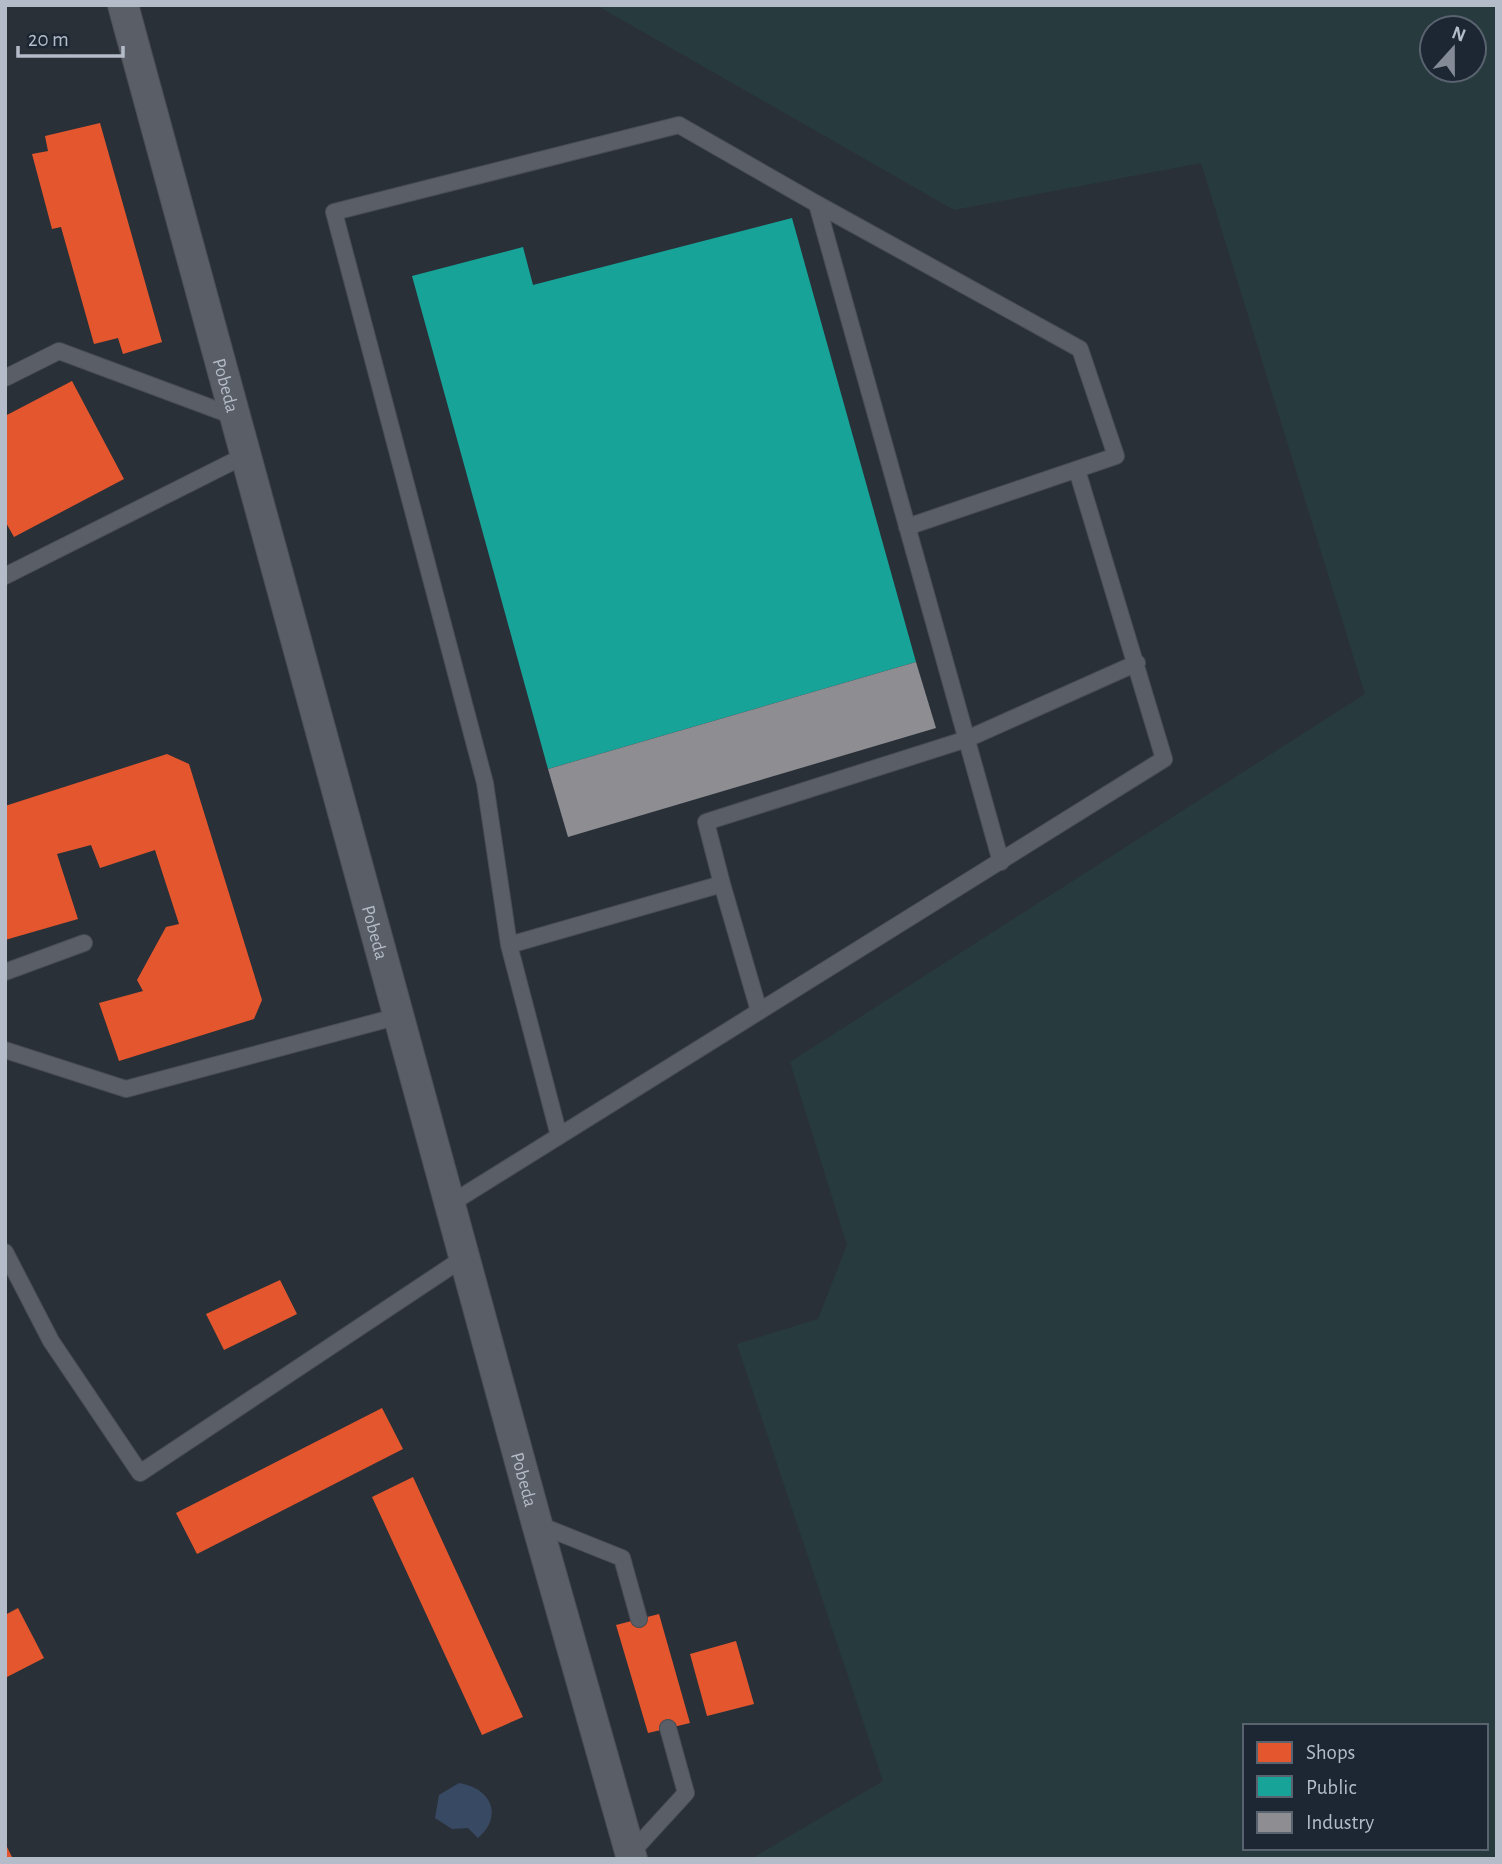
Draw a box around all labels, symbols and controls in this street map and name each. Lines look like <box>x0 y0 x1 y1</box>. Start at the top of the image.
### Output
scale bar <box>18 14 122 58</box>
north arrow <box>1418 14 1488 84</box>
text: N <box>1449 23 1468 46</box>
text: 20 m <box>28 29 69 50</box>
street label: Pobeda <box>209 356 242 415</box>
street label: Pobeda <box>358 903 391 962</box>
street label: Pobeda <box>507 1450 540 1509</box>
legend <box>1243 1724 1488 1850</box>
text: Shops <box>1306 1742 1355 1763</box>
text: Public <box>1306 1777 1356 1798</box>
text: Industry <box>1306 1812 1374 1833</box>

